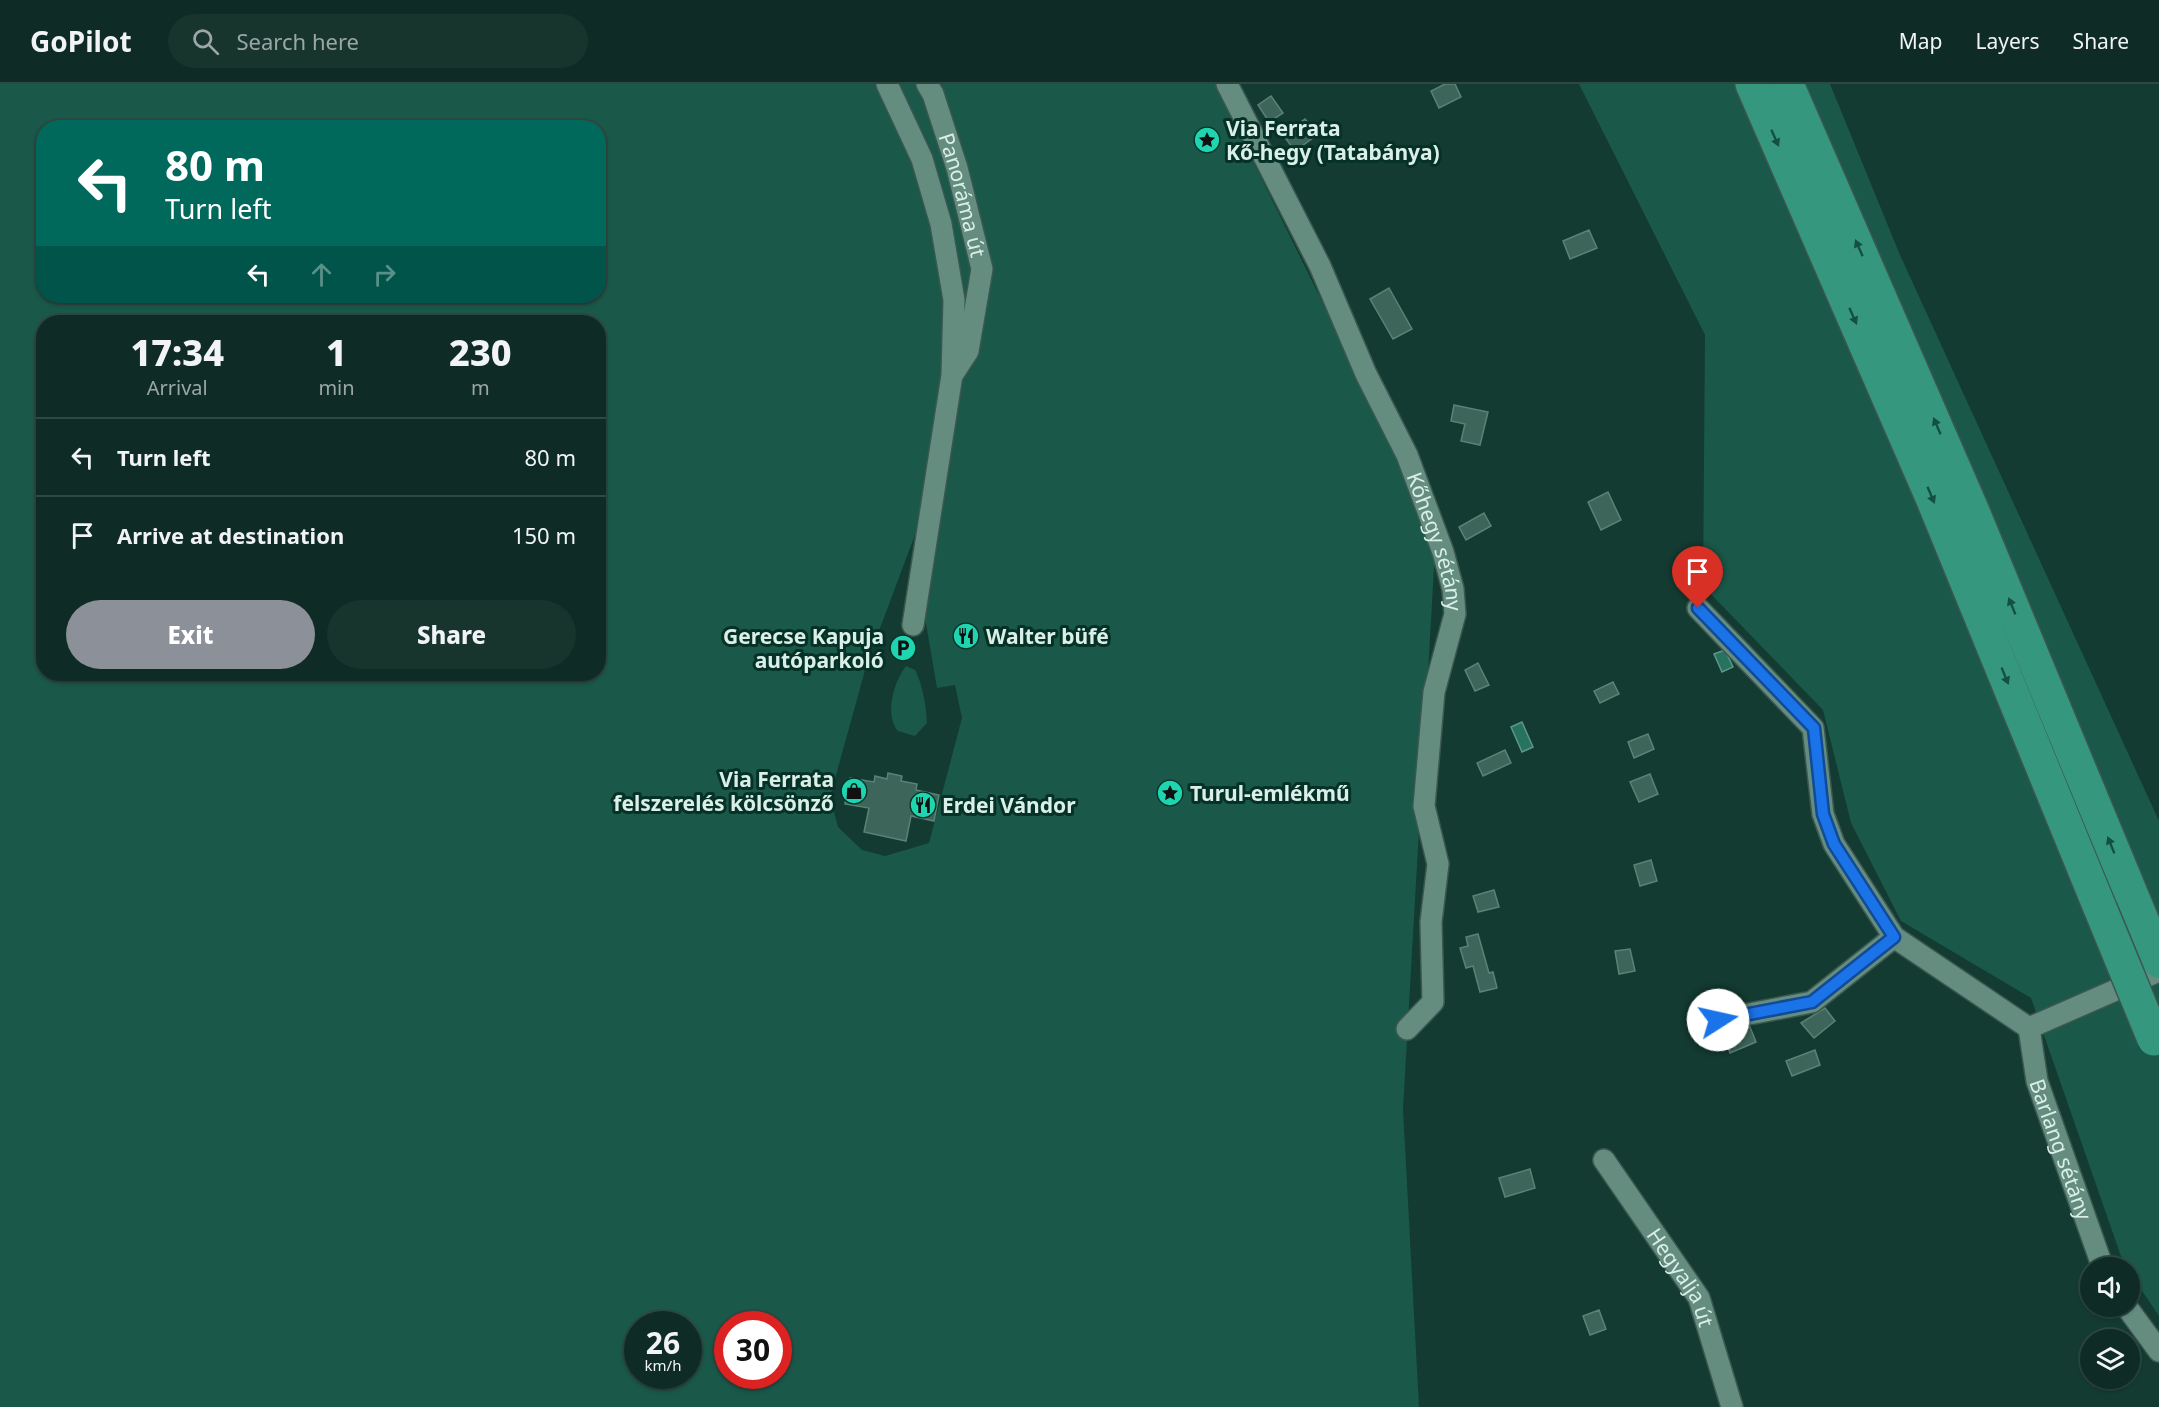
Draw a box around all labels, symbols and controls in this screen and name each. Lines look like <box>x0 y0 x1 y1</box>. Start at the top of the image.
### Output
search box <box>168 14 588 68</box>
text: GoPilot <box>30 22 132 60</box>
icon: search <box>189 25 222 58</box>
text: Search here <box>237 26 359 56</box>
text: Map <box>1899 27 1943 55</box>
text: Layers <box>1976 27 2040 55</box>
text: Share <box>2073 27 2129 55</box>
place label: Via Ferrata Kő-hegy (Tatabánya) <box>1226 114 1440 166</box>
place icon: Via Ferrata Kő-hegy (Tatabánya) <box>1192 125 1222 155</box>
street label: Panoráma út <box>932 129 993 260</box>
one-way arrow <box>1770 129 1780 147</box>
text: 80 m <box>165 136 265 193</box>
icon: left <box>66 144 144 222</box>
text: Turn left <box>165 190 271 227</box>
one-way arrow <box>1854 238 1864 256</box>
icon: left <box>242 258 275 291</box>
icon: ahead <box>305 258 338 291</box>
icon: right <box>368 258 401 291</box>
one-way arrow <box>1848 308 1858 326</box>
text: 17:34 <box>130 328 224 377</box>
text: 1 <box>326 328 347 377</box>
text: 230 <box>449 328 512 377</box>
text: Arrival <box>147 374 208 401</box>
text: min <box>318 374 355 401</box>
text: m <box>471 374 490 401</box>
one-way arrow <box>1932 417 1942 435</box>
icon: left <box>66 441 99 474</box>
text: Turn left <box>117 442 211 472</box>
text: 80 m <box>525 442 576 472</box>
street label: Kőhegy sétány <box>1401 468 1469 612</box>
one-way arrow <box>1926 487 1936 505</box>
icon: arrive <box>66 519 99 552</box>
text: Arrive at destination <box>117 520 344 550</box>
text: 150 m <box>512 520 576 550</box>
pin <box>1672 546 1723 608</box>
icon: arrive <box>1681 555 1714 588</box>
one-way arrow <box>2007 597 2017 615</box>
button: Exit <box>66 600 315 669</box>
button: Share <box>327 600 576 669</box>
restaurant icon: Walter büfé <box>951 621 981 651</box>
place label: Gerecse Kapuja autóparkoló <box>723 622 884 674</box>
place label: Walter büfé <box>986 622 1109 650</box>
parking icon: Gerecse Kapuja autóparkoló <box>888 633 918 663</box>
one-way arrow <box>2000 667 2010 685</box>
place label: Via Ferrata felszerelés kölcsönző <box>613 765 834 817</box>
shop icon: Via Ferrata felszerelés kölcsönző <box>839 776 869 806</box>
place icon: Turul-emlékmű <box>1155 778 1185 808</box>
place label: Turul-emlékmű <box>1190 779 1350 807</box>
restaurant icon: Erdei Vándor <box>908 790 938 820</box>
place label: Erdei Vándor <box>942 791 1076 819</box>
one-way arrow <box>2106 835 2116 853</box>
position arrow <box>1686 988 1750 1052</box>
street label: Barlang sétány <box>2023 1075 2099 1224</box>
street label: Hegyalja út <box>1641 1222 1721 1330</box>
map controls <box>2080 1257 2140 1389</box>
button: sound <box>2080 1257 2140 1317</box>
speed limit sign: 30 <box>714 1311 792 1389</box>
text: 26 <box>646 1322 680 1363</box>
button: layers <box>2080 1329 2140 1389</box>
text: km/h <box>645 1355 681 1375</box>

